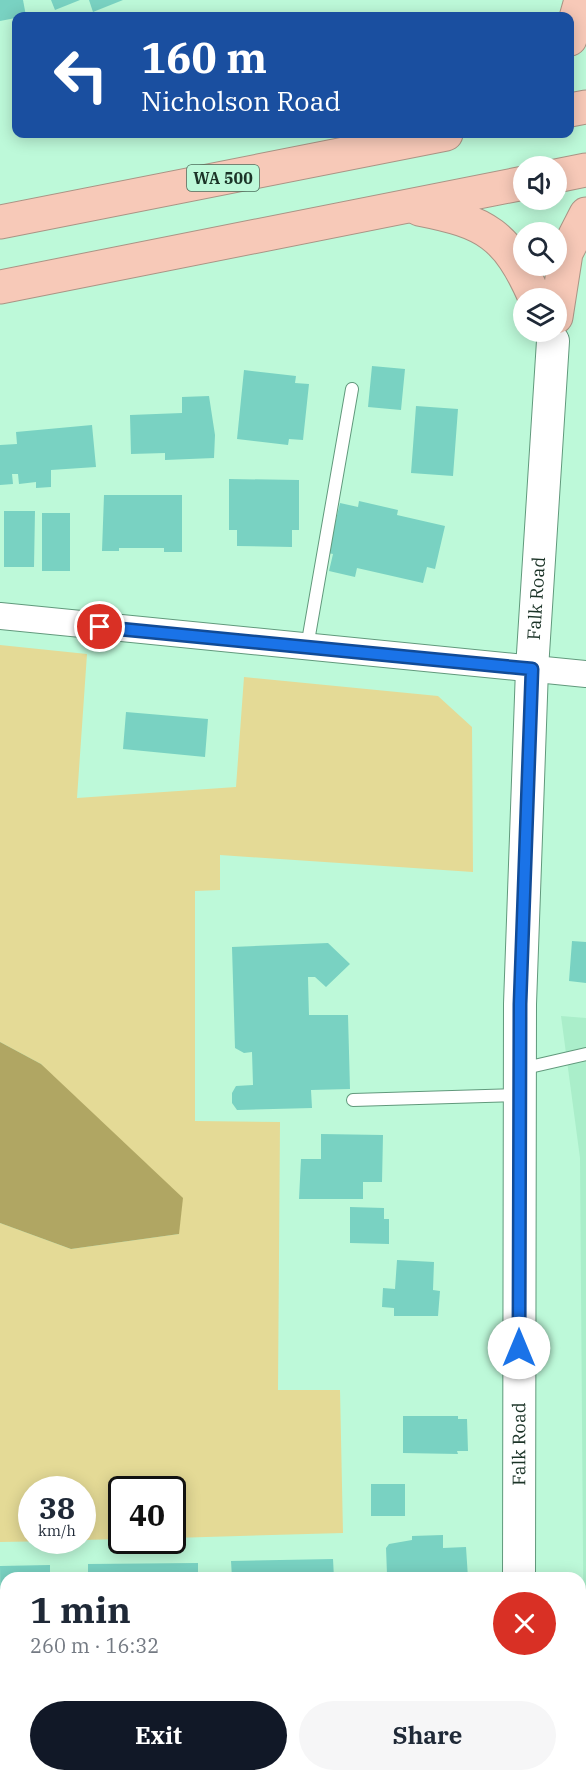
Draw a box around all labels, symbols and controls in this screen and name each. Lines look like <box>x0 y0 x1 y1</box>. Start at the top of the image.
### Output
text: 160 m <box>141 30 267 85</box>
icon: left <box>42 36 120 114</box>
text: Nicholson Road <box>141 83 341 118</box>
map controls <box>513 156 567 342</box>
button: sound <box>513 156 567 210</box>
road number: WA 500 <box>187 165 259 191</box>
button: search <box>513 222 567 276</box>
button: layers <box>513 288 567 342</box>
street label: Falk Road <box>522 556 550 641</box>
pin <box>74 601 125 652</box>
icon: arrive <box>83 610 116 643</box>
position arrow <box>487 1316 551 1380</box>
street label: Falk Road <box>507 1402 530 1486</box>
speed limit sign: 40 <box>108 1476 186 1554</box>
text: 38 <box>39 1488 75 1527</box>
text: km/h <box>38 1521 76 1540</box>
text: 1 min <box>30 1586 131 1633</box>
button: close <box>493 1592 556 1655</box>
text: 260 m · 16:32 <box>30 1632 159 1659</box>
button: Exit <box>30 1701 287 1770</box>
button: Share <box>299 1701 556 1770</box>

